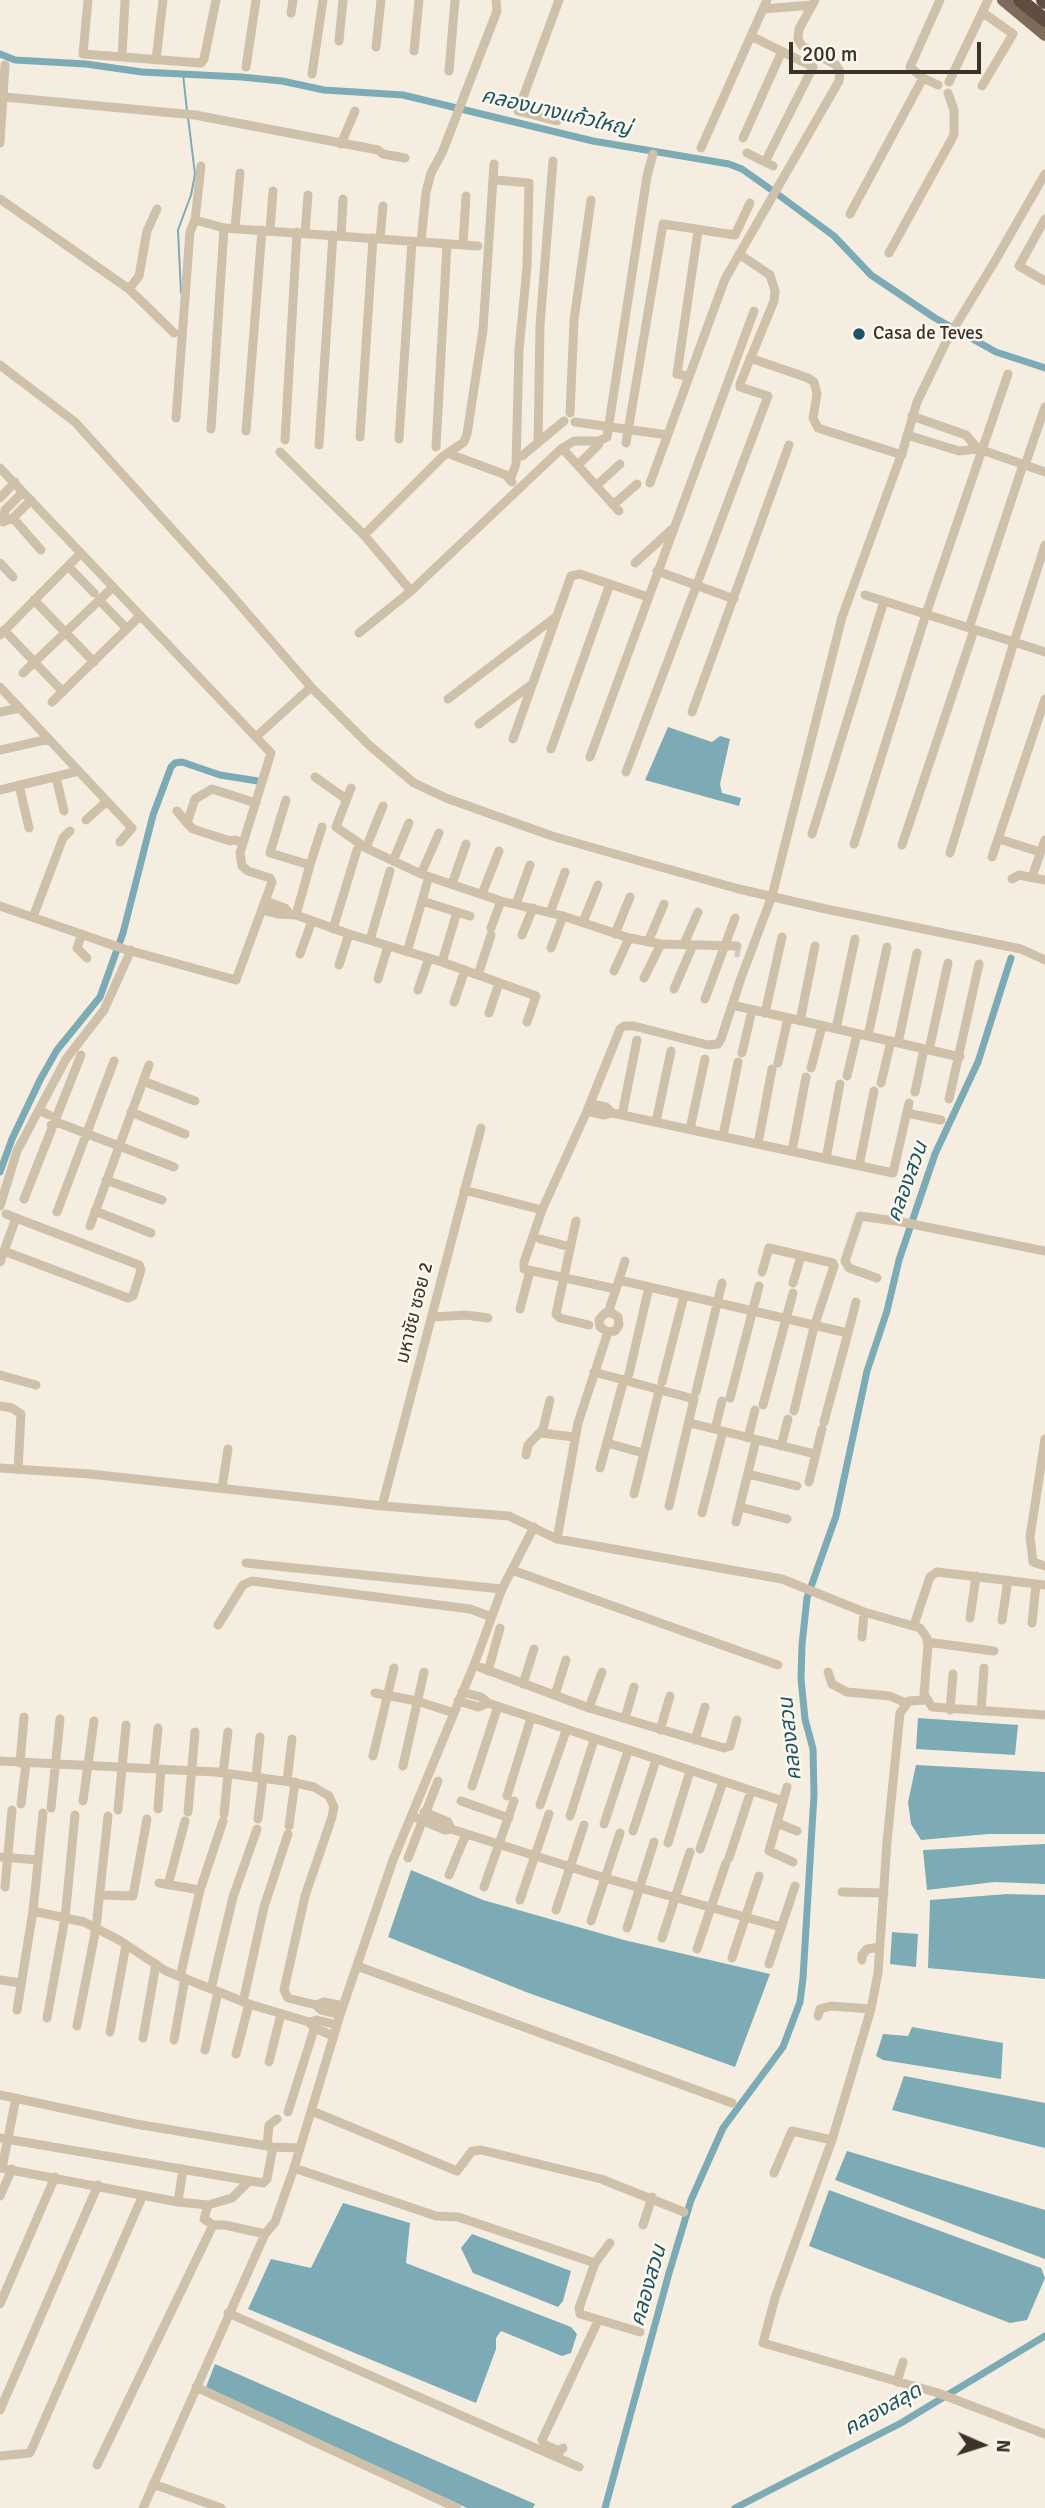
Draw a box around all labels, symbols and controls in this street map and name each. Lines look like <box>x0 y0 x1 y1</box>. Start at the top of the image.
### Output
scale bar <box>793 28 986 72</box>
text: 200 m <box>802 41 857 67</box>
water label: คลองบางแก้วใหญ่ <box>479 84 633 142</box>
place label: Casa de Teves <box>873 323 983 345</box>
marker: Casa de Teves <box>851 326 867 342</box>
water label: คลองสวน <box>882 1138 934 1226</box>
street label: มหาชัย ซอย 2 <box>391 1260 439 1366</box>
water label: คลองสวน <box>774 1696 808 1782</box>
water label: คลองสวน <box>625 2242 673 2330</box>
water label: คลองสลุด <box>840 2378 926 2442</box>
north arrow <box>947 2410 1017 2480</box>
text: N <box>991 2439 1015 2453</box>

